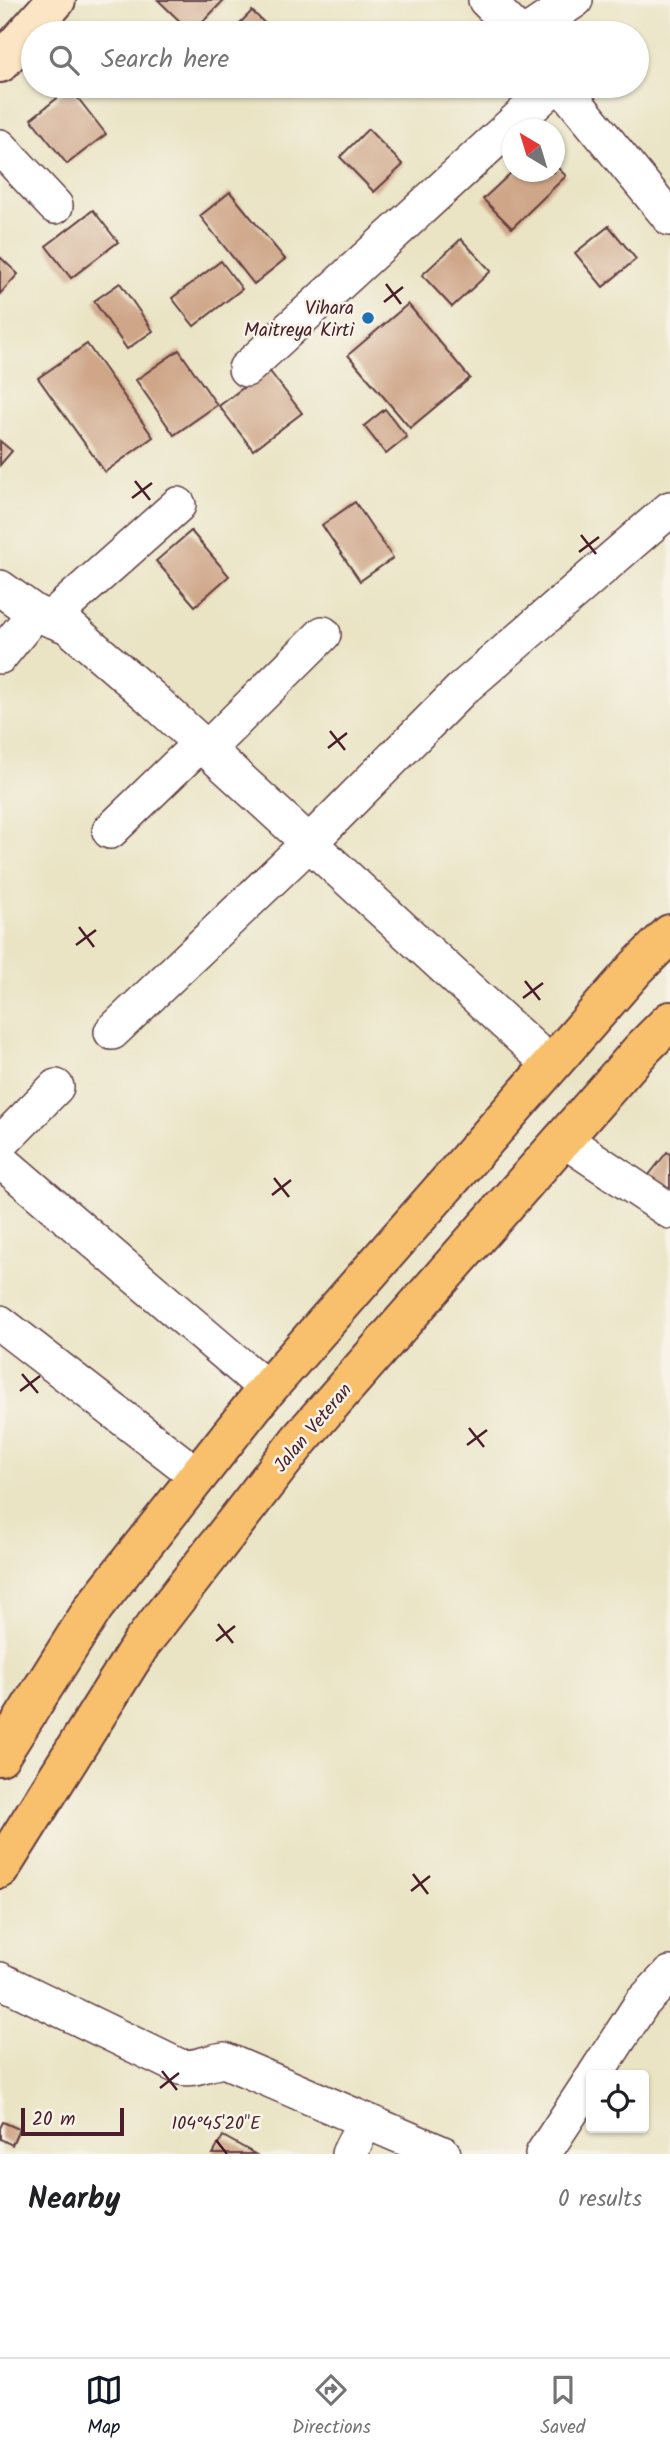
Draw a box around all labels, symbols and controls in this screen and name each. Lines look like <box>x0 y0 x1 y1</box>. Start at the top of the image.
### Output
search box <box>21 21 649 98</box>
text: Search here <box>101 39 229 81</box>
icon: search <box>45 41 83 79</box>
north arrow <box>502 119 565 182</box>
place label: Vihara Maitreya Kirti <box>244 294 355 346</box>
marker: Vihara Maitreya Kirti <box>360 310 376 326</box>
street label: Jalan Veteran <box>267 1377 360 1480</box>
map controls <box>586 2070 649 2133</box>
button: locate <box>586 2070 649 2133</box>
scale bar <box>21 2105 124 2137</box>
text: 20 m <box>32 2105 75 2135</box>
text: 104°45'20"E <box>172 2110 261 2139</box>
text: Nearby <box>28 2176 120 2224</box>
text: 0 results <box>558 2182 642 2218</box>
tab: Map <box>85 2371 123 2443</box>
tab: Directions <box>292 2371 371 2443</box>
tab: Saved <box>540 2371 585 2443</box>

